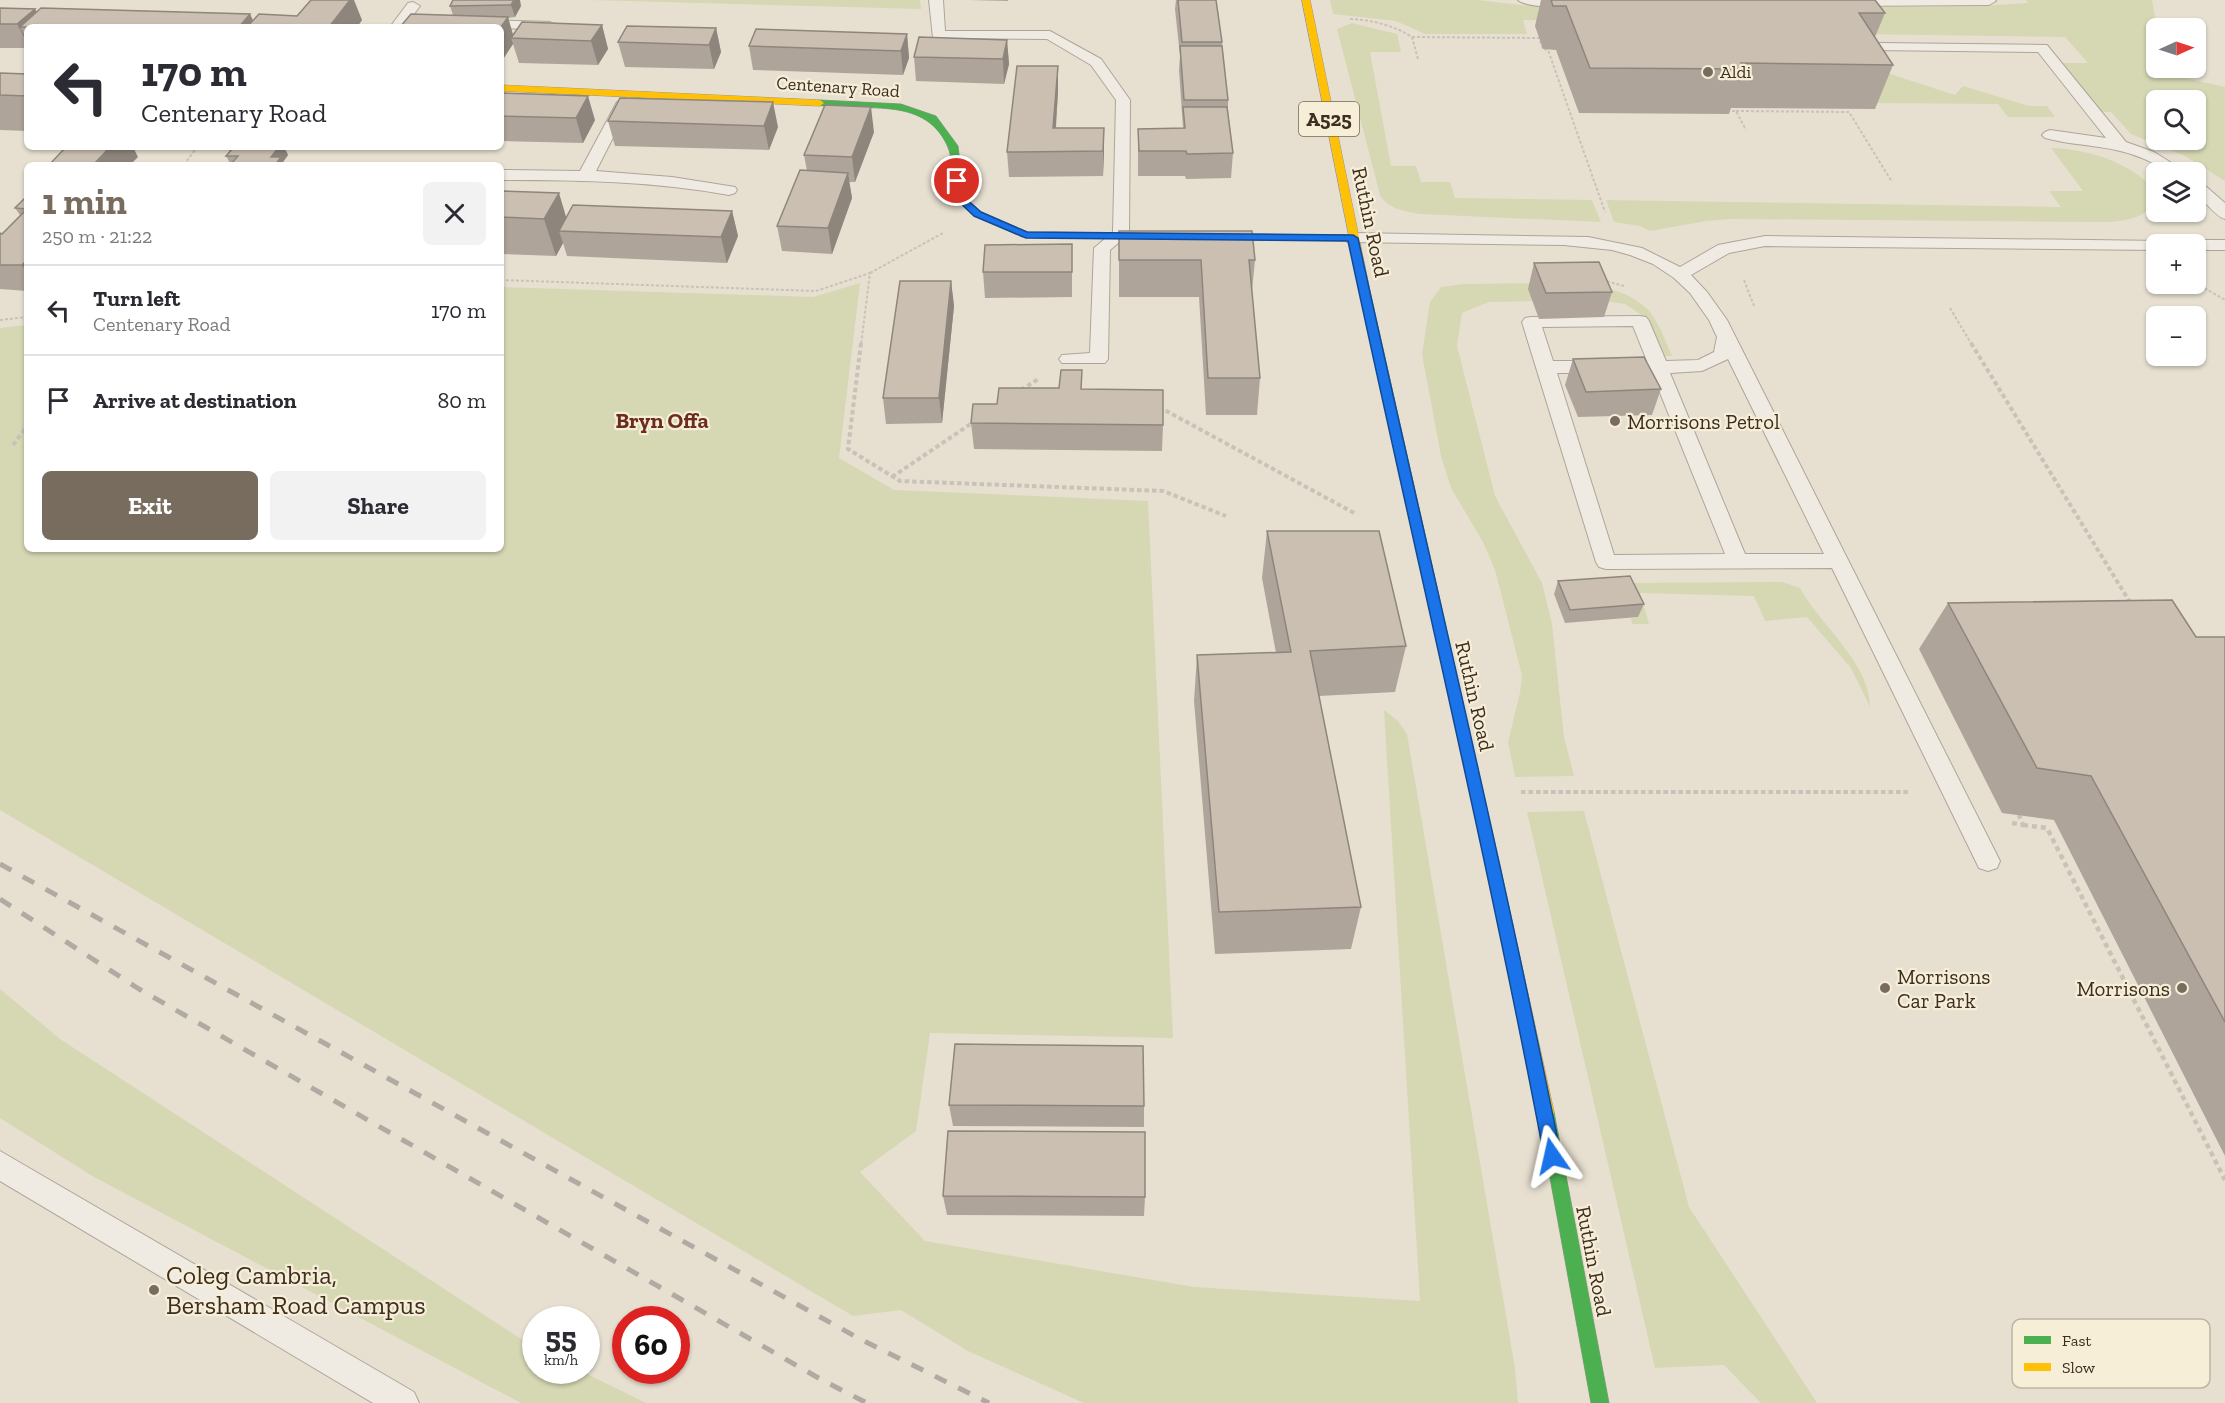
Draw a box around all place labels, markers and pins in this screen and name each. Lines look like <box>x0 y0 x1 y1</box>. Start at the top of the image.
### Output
place label: Aldi <box>1720 61 1751 83</box>
marker: Aldi <box>1701 65 1715 79</box>
pin <box>931 155 982 206</box>
place label: Morrisons Petrol <box>1627 409 1780 434</box>
marker: Morrisons Petrol <box>1608 414 1622 428</box>
place label: Morrisons Car Park <box>1897 964 1991 1013</box>
place label: Morrisons <box>2076 976 2170 1001</box>
marker: Morrisons Car Park <box>1878 981 1892 995</box>
marker: Morrisons <box>2175 981 2189 995</box>
place label: Coleg Cambria, Bersham Road Campus <box>166 1259 426 1321</box>
marker: Coleg Cambria, Bersham Road Campus <box>147 1283 161 1297</box>

